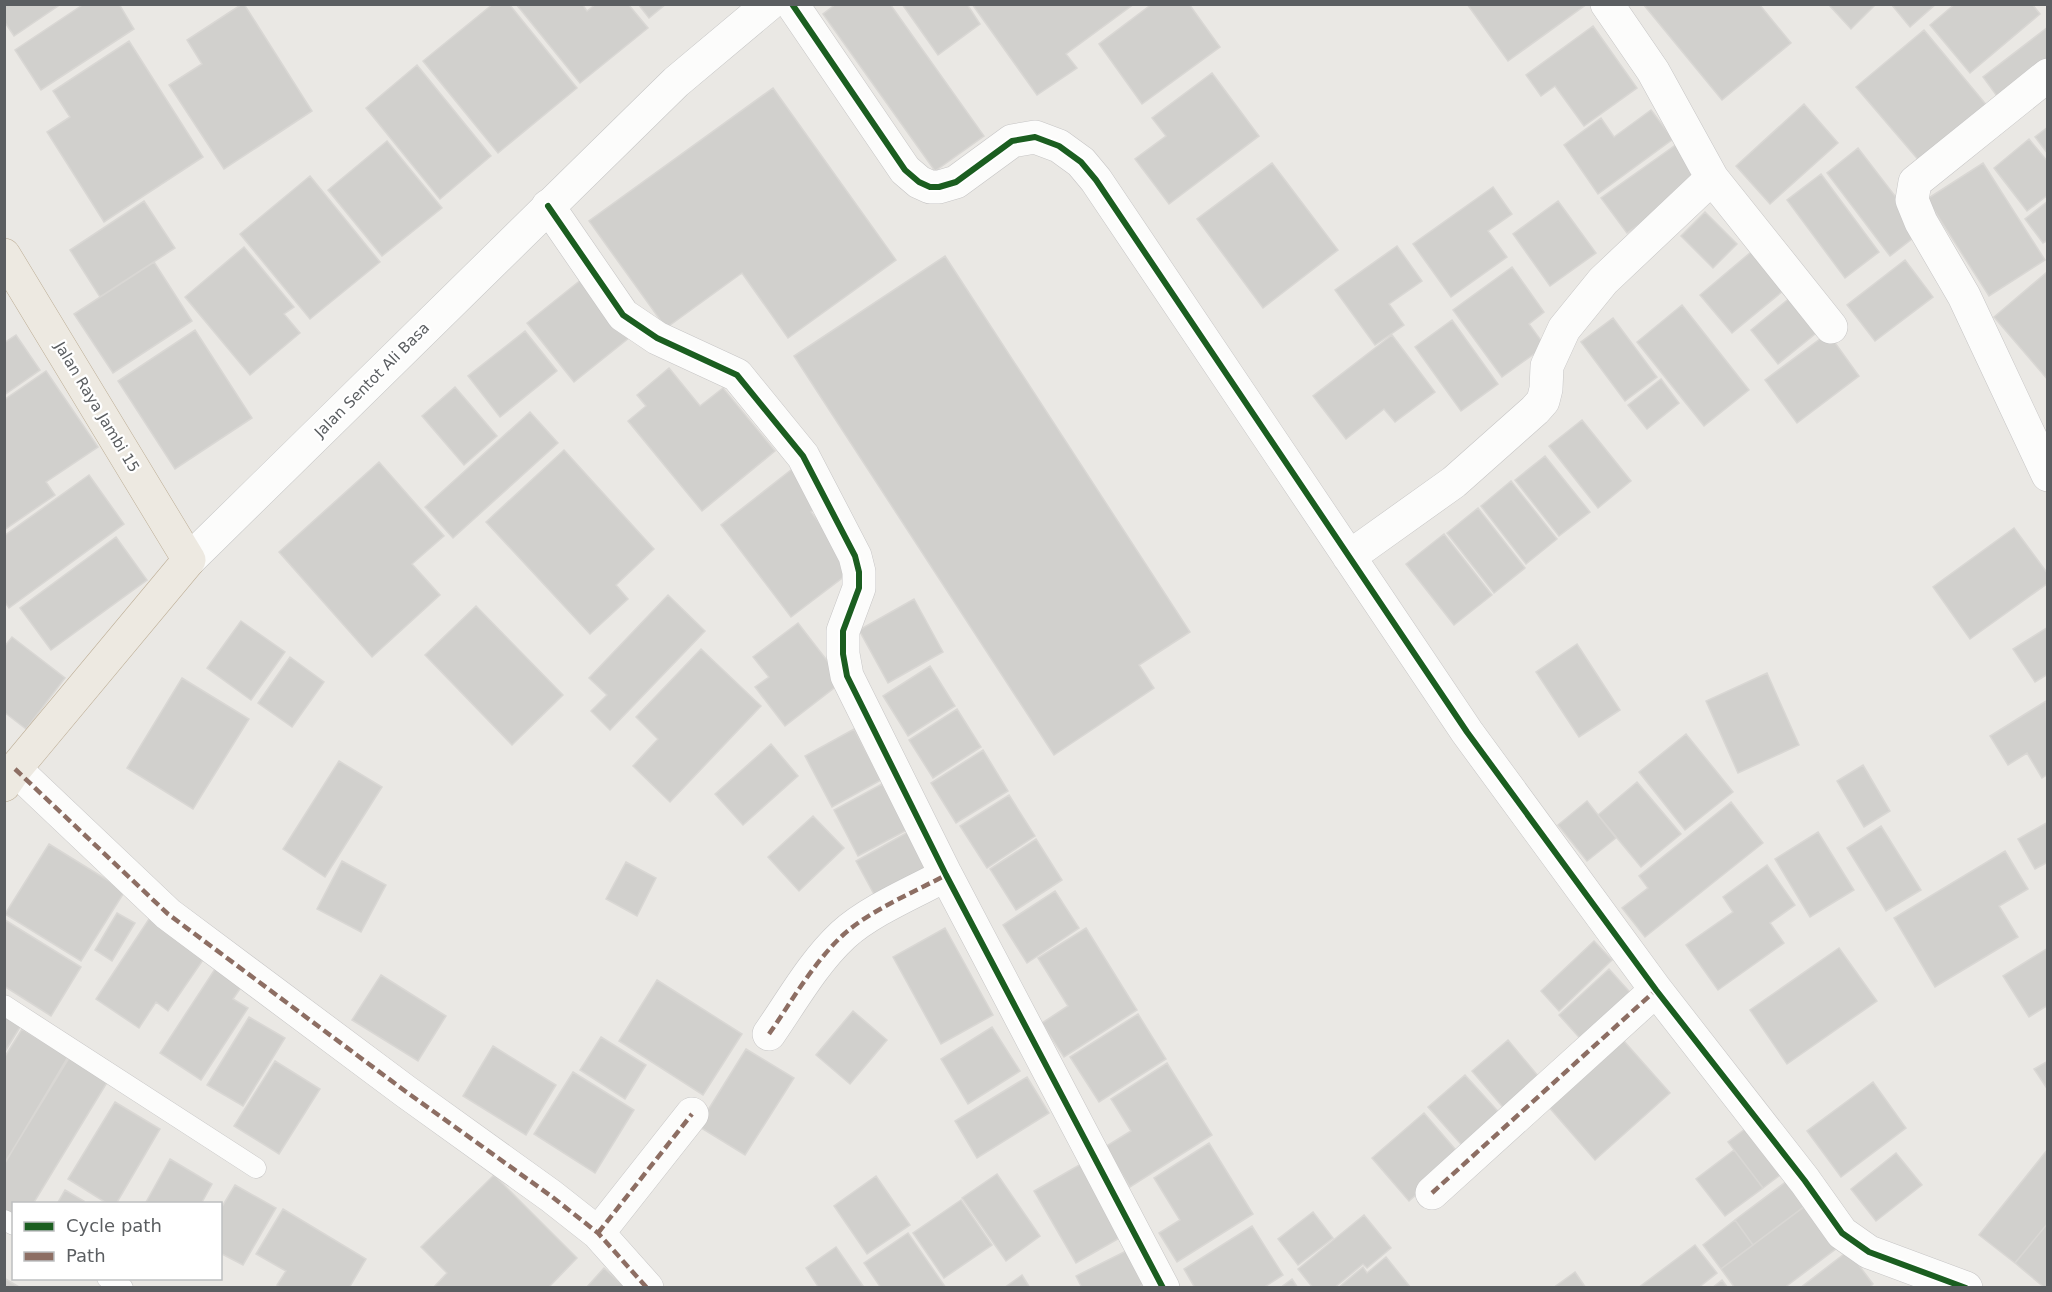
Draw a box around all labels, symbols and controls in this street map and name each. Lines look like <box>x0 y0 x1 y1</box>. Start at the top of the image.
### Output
street label: Jalan Sentot Ali Basa <box>310 319 433 442</box>
street label: Jalan Raya Jambi 15 <box>50 338 143 476</box>
legend <box>12 1202 222 1280</box>
text: Cycle path <box>66 1215 162 1236</box>
text: Path <box>66 1245 106 1266</box>

